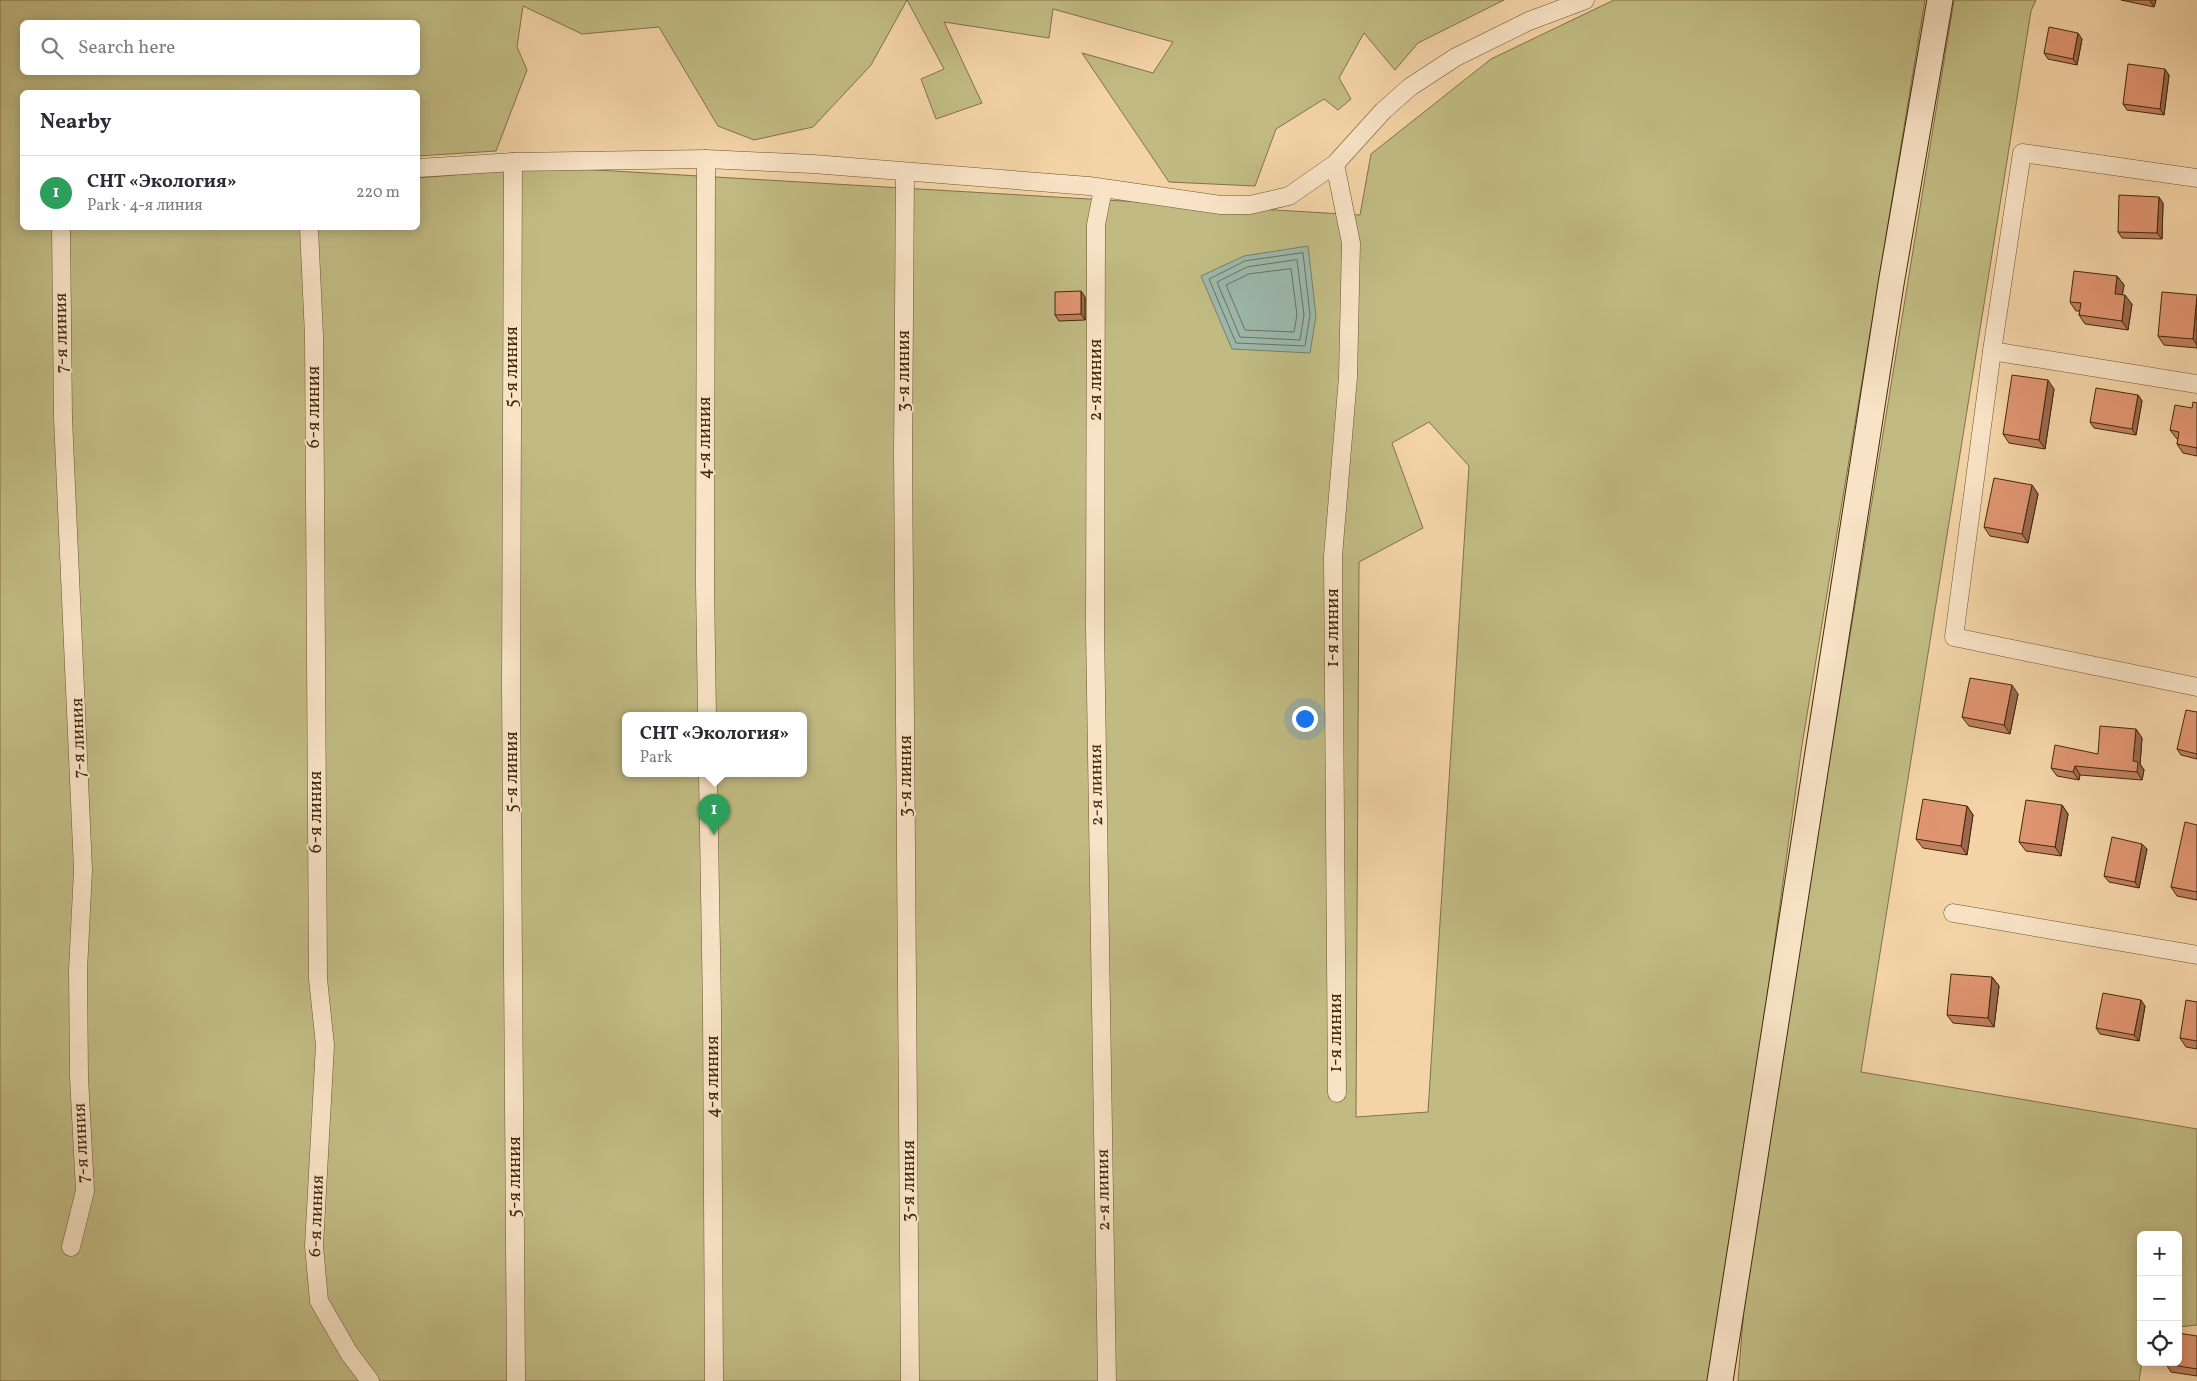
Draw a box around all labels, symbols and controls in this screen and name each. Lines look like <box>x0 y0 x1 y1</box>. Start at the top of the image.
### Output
search box <box>20 20 420 75</box>
icon: search <box>38 34 66 62</box>
text: Search here <box>78 35 175 61</box>
text: Nearby <box>40 108 111 137</box>
text: СНТ «Экология» <box>87 169 237 195</box>
text: 1 <box>53 182 59 204</box>
text: 220 m <box>356 182 400 204</box>
text: Park · 4-я линия <box>87 195 203 217</box>
street label: 7-я линия <box>49 292 75 374</box>
street label: 5-я линия <box>500 326 525 408</box>
street label: 3-я линия <box>892 330 917 412</box>
street label: 2-я линия <box>1084 339 1109 421</box>
street label: 6-я линия <box>302 366 327 448</box>
street label: 4-я линия <box>693 397 718 479</box>
street label: 1-я линия <box>1321 588 1346 668</box>
street label: 7-я линия <box>65 697 93 779</box>
your location <box>1292 706 1318 732</box>
popup <box>622 712 807 777</box>
text: СНТ «Экология» <box>640 721 789 747</box>
street label: 5-я линия <box>500 731 525 813</box>
street label: 3-я линия <box>894 735 919 817</box>
street label: 2-я линия <box>1084 744 1110 826</box>
text: Park <box>640 747 672 769</box>
street label: 6-я линия <box>304 771 329 853</box>
pin: 1 <box>698 794 730 835</box>
street label: 1-я линия <box>1324 993 1349 1073</box>
street label: 4-я линия <box>701 1036 726 1118</box>
street label: 7-я линия <box>67 1102 97 1184</box>
street label: 5-я линия <box>503 1136 528 1218</box>
street label: 3-я линия <box>897 1140 922 1222</box>
street label: 2-я линия <box>1091 1149 1117 1231</box>
street label: 6-я линия <box>303 1174 331 1258</box>
map controls <box>2137 1231 2182 1366</box>
button: + <box>2137 1231 2182 1276</box>
button: − <box>2137 1276 2182 1321</box>
button: locate <box>2137 1321 2182 1366</box>

